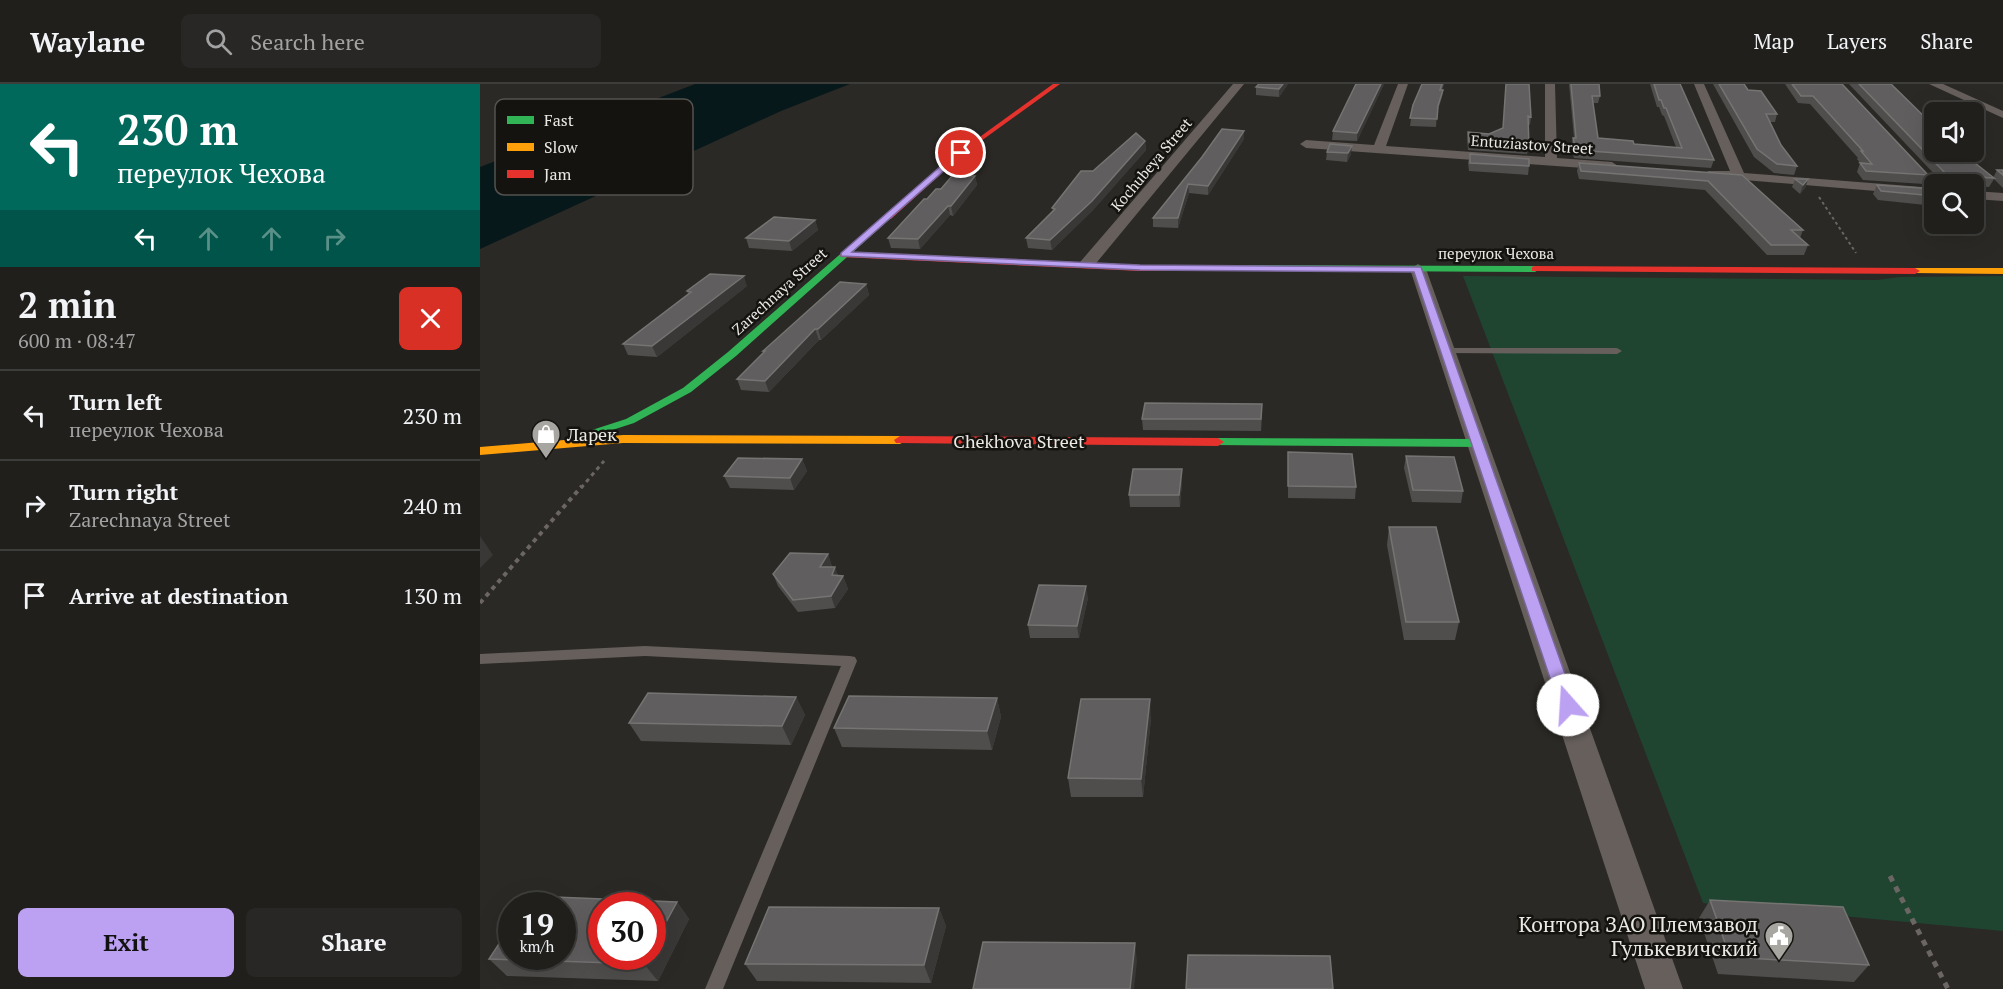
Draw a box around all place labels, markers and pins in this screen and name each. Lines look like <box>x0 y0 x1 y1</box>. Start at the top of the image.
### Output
pin <box>935 127 986 178</box>
shop icon: Ларек <box>530 418 562 460</box>
place label: Ларек <box>566 422 617 446</box>
place label: Контора ЗАО Племзавод Гулькевичский <box>1518 910 1758 962</box>
public building icon: Контора ЗАО Племзавод Гулькевичский <box>1763 920 1795 962</box>

